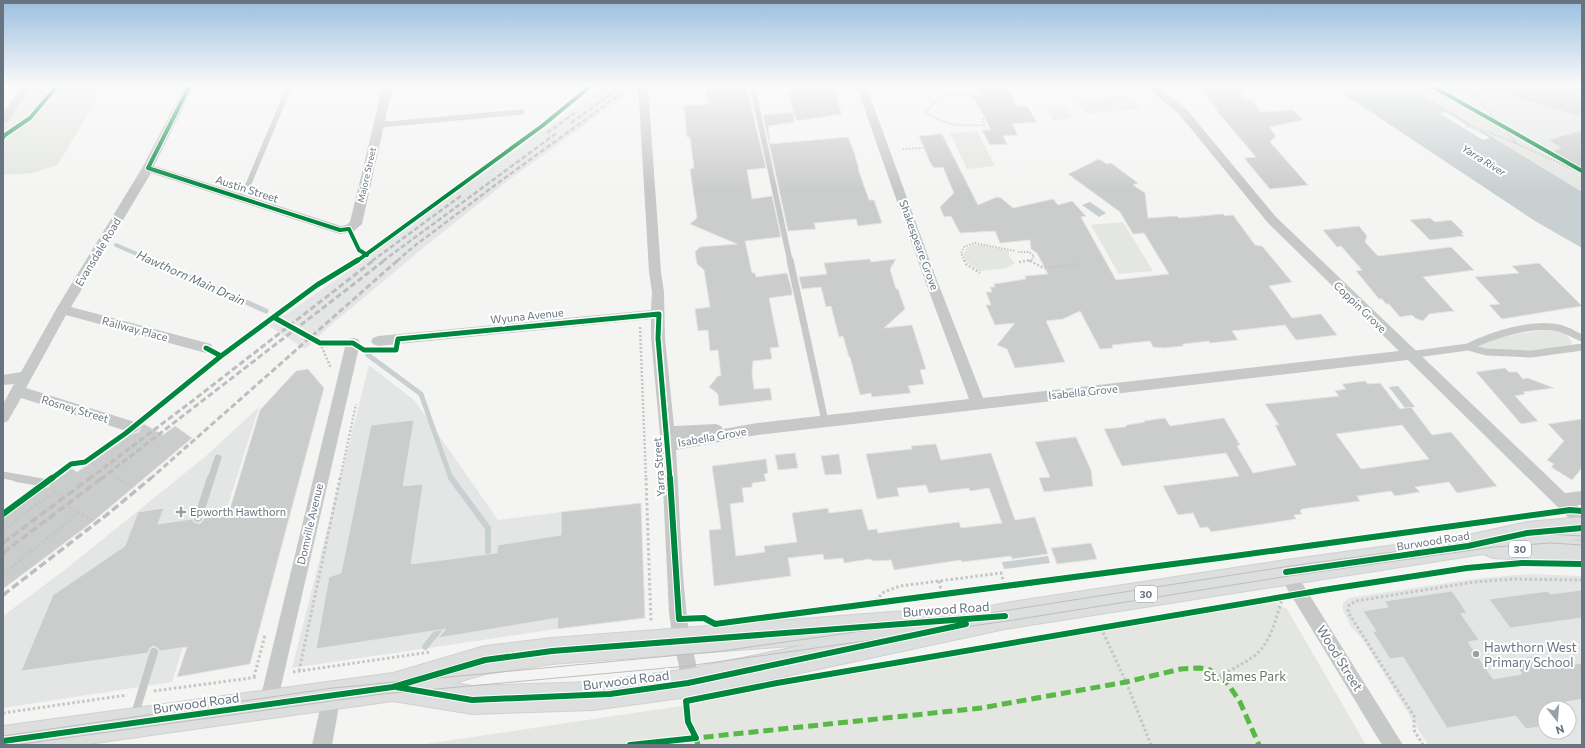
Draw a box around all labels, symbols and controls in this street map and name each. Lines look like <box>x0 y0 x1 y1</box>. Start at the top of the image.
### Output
water label: Yarra River <box>1460 142 1509 179</box>
street label: Majore Street <box>355 146 378 204</box>
street label: Austin Street <box>214 172 281 205</box>
street label: Shakespeare Grove <box>897 198 942 292</box>
street label: Evansdale Road <box>72 215 123 288</box>
water label: Hawthorn Main Drain <box>135 247 248 307</box>
street label: Coppin Grove <box>1331 278 1390 335</box>
street label: Wyuna Avenue <box>490 305 564 326</box>
street label: Railway Place <box>101 313 170 344</box>
street label: Isabella Grove <box>1048 381 1118 402</box>
street label: Rosney Street <box>40 392 111 425</box>
street label: Isabella Grove <box>677 424 747 449</box>
street label: Yarra Street <box>650 436 667 497</box>
street label: Domville Avenue <box>294 482 325 566</box>
place label: Epworth Hawthorn <box>190 505 286 518</box>
marker: Epworth Hawthorn <box>175 506 187 518</box>
street label: Burwood Road <box>1396 528 1470 553</box>
road number: 30 <box>1509 541 1531 557</box>
road number: 30 <box>1135 586 1157 602</box>
street label: Burwood Road <box>902 598 990 620</box>
street label: Wood Street <box>1313 622 1367 694</box>
place label: Hawthorn West Primary School <box>1484 639 1577 670</box>
marker: Hawthorn West Primary School <box>1471 649 1481 659</box>
street label: Burwood Road <box>582 667 670 693</box>
park label: St. James Park <box>1204 668 1286 684</box>
street label: Burwood Road <box>152 689 240 717</box>
north arrow <box>1537 700 1577 740</box>
text: N <box>1554 723 1566 737</box>

